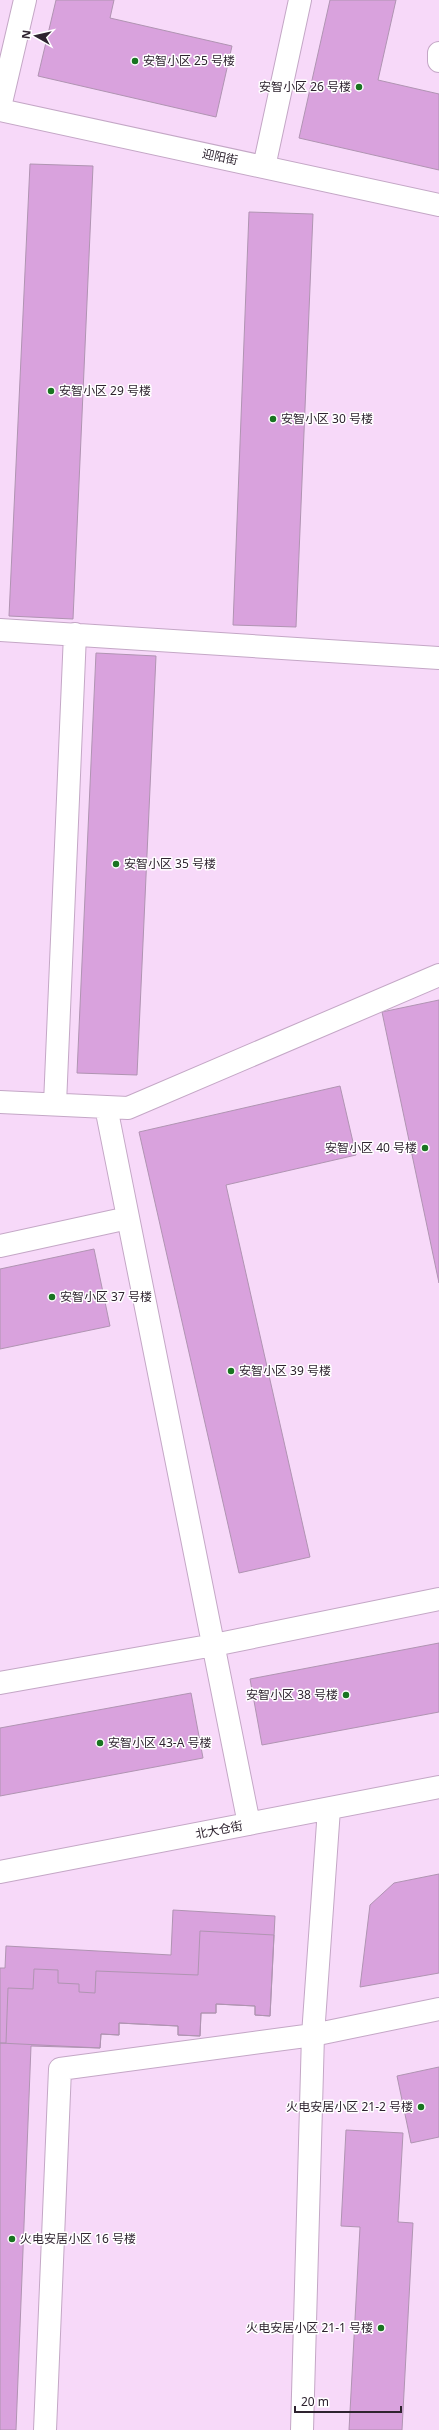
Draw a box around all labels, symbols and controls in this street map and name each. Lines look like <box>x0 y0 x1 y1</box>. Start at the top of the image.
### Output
north arrow <box>16 16 56 56</box>
text: N <box>18 29 34 40</box>
place label: 安智小区 25 号楼 <box>143 52 235 69</box>
marker: 安智小区 25 号楼 <box>130 56 140 66</box>
place label: 安智小区 26 号楼 <box>259 78 351 95</box>
marker: 安智小区 26 号楼 <box>354 82 364 92</box>
street label: 迎阳街 <box>201 144 239 169</box>
place label: 安智小区 29 号楼 <box>59 382 151 399</box>
marker: 安智小区 29 号楼 <box>46 386 56 396</box>
place label: 安智小区 30 号楼 <box>281 410 373 427</box>
marker: 安智小区 30 号楼 <box>268 414 278 424</box>
place label: 安智小区 35 号楼 <box>124 855 216 872</box>
marker: 安智小区 35 号楼 <box>111 859 121 869</box>
place label: 安智小区 40 号楼 <box>325 1139 417 1156</box>
marker: 安智小区 40 号楼 <box>420 1143 430 1153</box>
place label: 安智小区 37 号楼 <box>60 1288 152 1305</box>
marker: 安智小区 37 号楼 <box>47 1292 57 1302</box>
place label: 安智小区 39 号楼 <box>239 1362 331 1379</box>
marker: 安智小区 39 号楼 <box>226 1366 236 1376</box>
place label: 安智小区 38 号楼 <box>246 1686 338 1703</box>
marker: 安智小区 38 号楼 <box>341 1690 351 1700</box>
place label: 安智小区 43-A 号楼 <box>108 1734 212 1751</box>
marker: 安智小区 43-A 号楼 <box>95 1738 105 1748</box>
street label: 北大仓街 <box>194 1817 244 1842</box>
place label: 火电安居小区 21-2 号楼 <box>286 2098 413 2115</box>
marker: 火电安居小区 21-2 号楼 <box>416 2102 426 2112</box>
place label: 火电安居小区 16 号楼 <box>20 2230 136 2247</box>
marker: 火电安居小区 16 号楼 <box>7 2234 17 2244</box>
place label: 火电安居小区 21-1 号楼 <box>246 2319 373 2336</box>
marker: 火电安居小区 21-1 号楼 <box>376 2323 386 2333</box>
scale bar <box>295 2388 401 2414</box>
text: 20 m <box>301 2393 329 2410</box>

